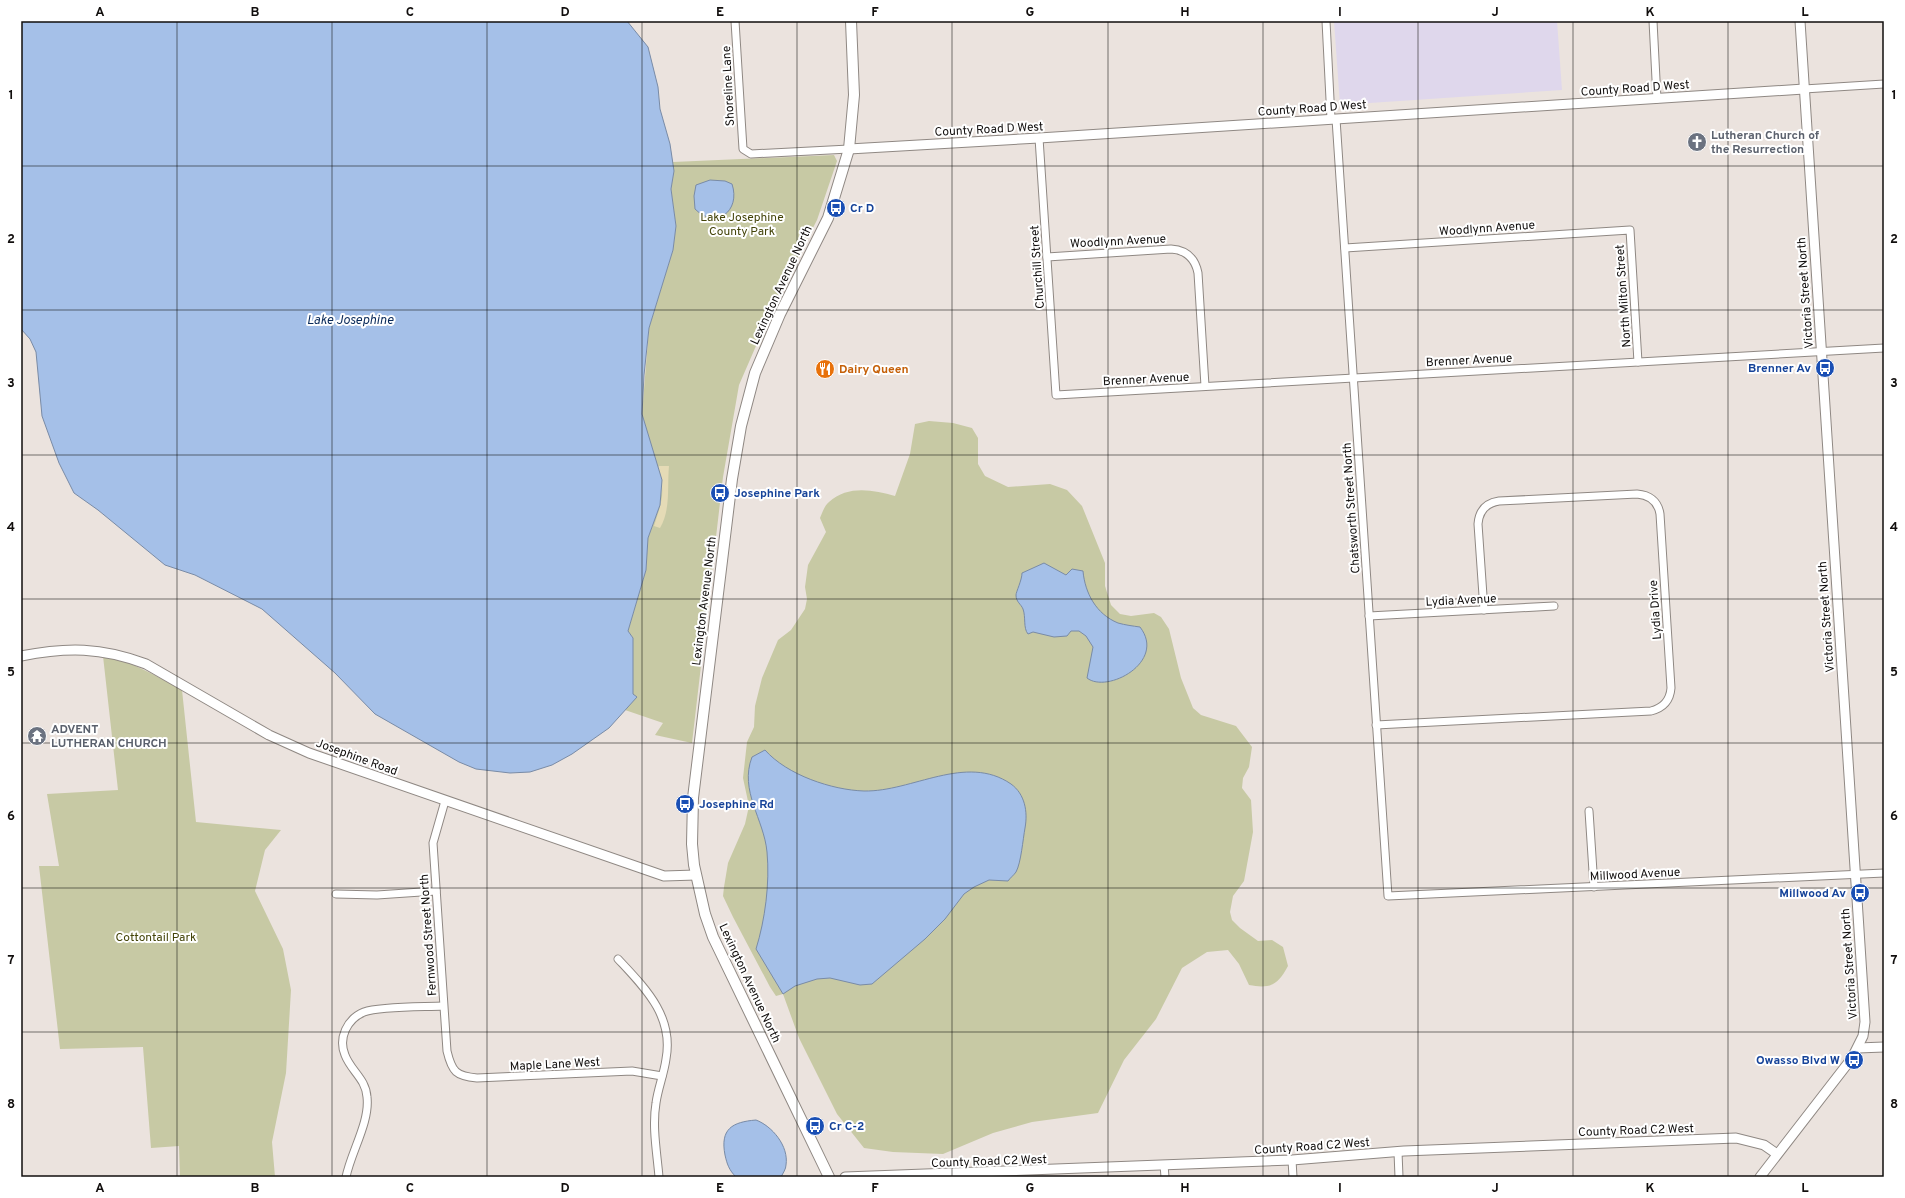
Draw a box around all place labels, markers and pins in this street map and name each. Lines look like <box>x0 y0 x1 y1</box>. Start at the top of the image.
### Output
place label: Lutheran Church of the Resurrection <box>1711 128 1820 158</box>
church icon: Lutheran Church of the Resurrection <box>1686 131 1708 153</box>
bus stop icon: Cr D <box>825 197 847 219</box>
place label: Cr D <box>850 201 874 217</box>
bus stop icon: Brenner Av <box>1814 357 1836 379</box>
restaurant icon: Dairy Queen <box>814 358 836 380</box>
place label: Brenner Av <box>1748 361 1811 377</box>
place label: Dairy Queen <box>839 362 909 378</box>
bus stop icon: Josephine Park <box>709 482 731 504</box>
place label: Josephine Park <box>734 486 820 502</box>
place label: ADVENT LUTHERAN CHURCH <box>51 722 167 752</box>
temple icon: ADVENT LUTHERAN CHURCH <box>26 725 48 747</box>
bus stop icon: Josephine Rd <box>674 793 696 815</box>
place label: Josephine Rd <box>699 797 774 813</box>
bus stop icon: Millwood Av <box>1849 882 1871 904</box>
place label: Millwood Av <box>1779 886 1846 902</box>
bus stop icon: Owasso Blvd W <box>1843 1049 1865 1071</box>
place label: Owasso Blvd W <box>1756 1053 1840 1069</box>
bus stop icon: Cr C-2 <box>804 1115 826 1137</box>
place label: Cr C-2 <box>829 1119 864 1135</box>

